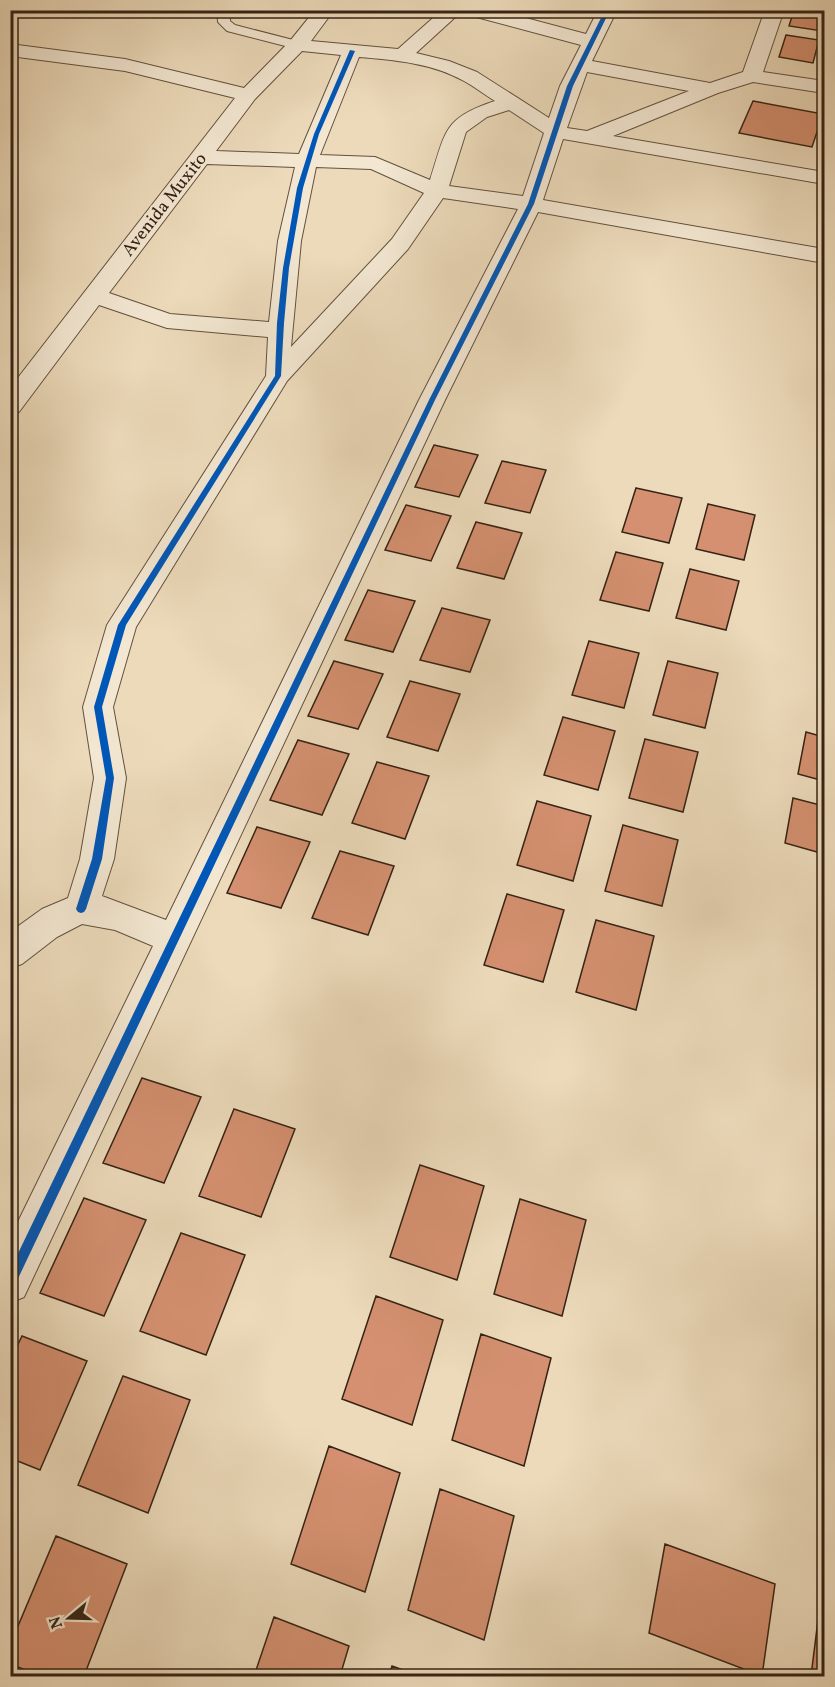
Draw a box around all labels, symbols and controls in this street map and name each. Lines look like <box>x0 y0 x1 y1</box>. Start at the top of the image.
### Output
street label: Avenida Muxito <box>117 148 213 262</box>
north arrow <box>39 1588 99 1648</box>
text: N <box>44 1613 69 1631</box>

